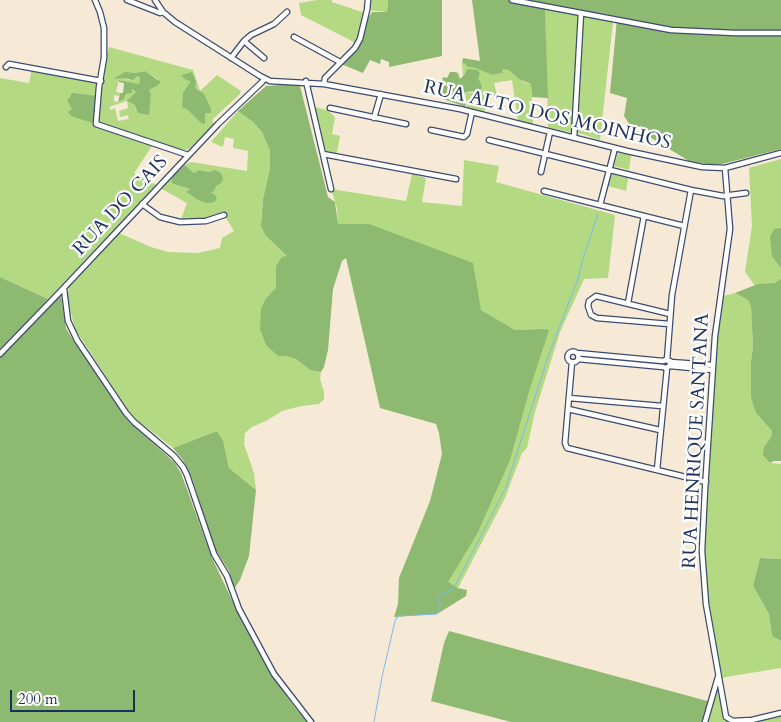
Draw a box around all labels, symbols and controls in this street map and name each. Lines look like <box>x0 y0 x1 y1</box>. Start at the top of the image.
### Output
street label: RUA ALTO DOS MOINHOS <box>421 76 673 156</box>
street label: RUA DO CAIS <box>69 151 173 261</box>
street label: RUA HENRIQUE SANTANA <box>679 313 715 569</box>
scale bar <box>12 680 138 712</box>
text: 200 m <box>18 689 58 709</box>

